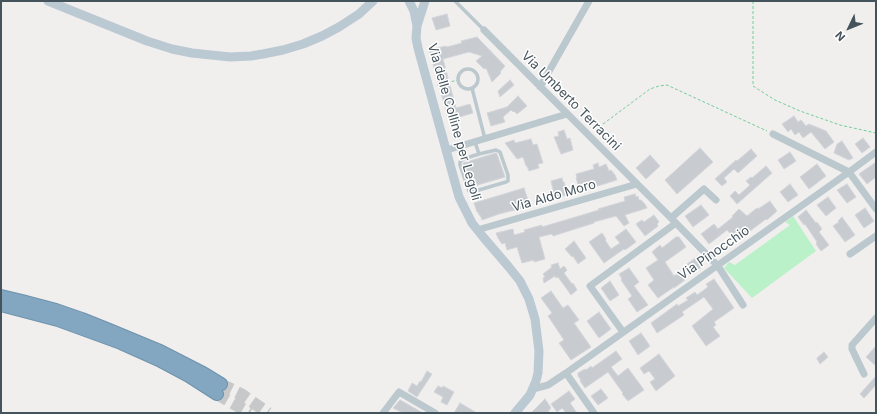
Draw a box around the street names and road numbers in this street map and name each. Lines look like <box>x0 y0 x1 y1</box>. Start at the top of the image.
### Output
street label: Via delle Colline per Legoli <box>424 42 484 202</box>
street label: Via Umberto Terracini <box>518 48 624 154</box>
street label: Via Aldo Moro <box>510 177 598 215</box>
street label: Via Pinocchio <box>675 223 753 283</box>

